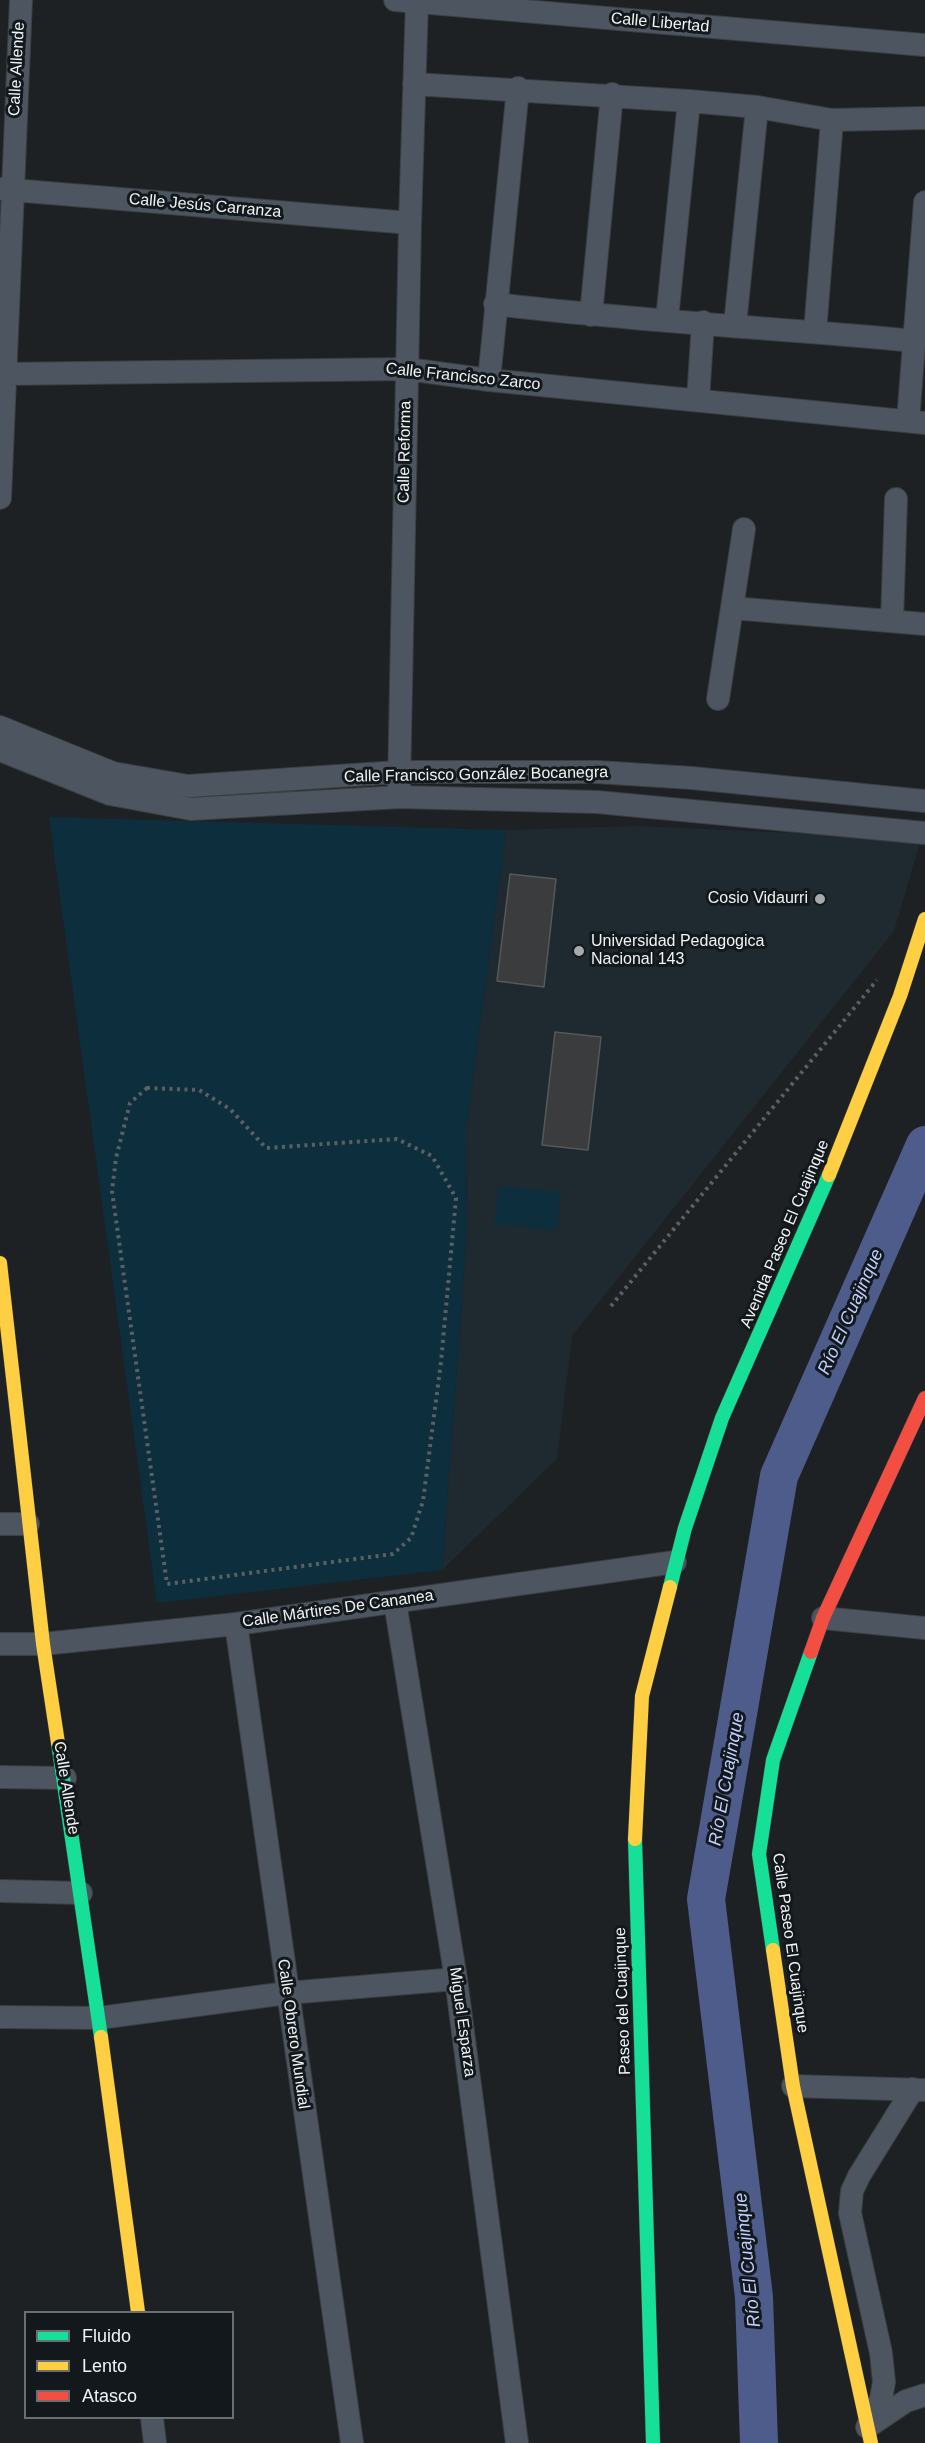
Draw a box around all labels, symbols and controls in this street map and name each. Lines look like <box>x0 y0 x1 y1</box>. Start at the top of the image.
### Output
street label: Calle Libertad <box>610 9 710 37</box>
street label: Calle Allende <box>5 21 29 117</box>
street label: Calle Jesús Carranza <box>128 190 282 222</box>
street label: Calle Francisco Zarco <box>385 359 541 395</box>
street label: Calle Reforma <box>395 401 415 503</box>
street label: Calle Francisco González Bocanegra <box>344 763 608 787</box>
place label: Cosio Vidaurri <box>708 889 808 909</box>
marker: Cosio Vidaurri <box>813 892 827 906</box>
place label: Universidad Pedagogica Nacional 143 <box>591 932 764 970</box>
marker: Universidad Pedagogica Nacional 143 <box>572 944 586 958</box>
street label: Avenida Paseo El Cuajinque <box>737 1137 833 1331</box>
water label: Río El Cuajinque <box>814 1246 888 1378</box>
street label: Calle Mártires De Cananea <box>241 1586 435 1632</box>
water label: Río El Cuajinque <box>705 1711 749 1847</box>
street label: Calle Allende <box>49 1740 83 1836</box>
street label: Calle Paseo El Cuajinque <box>768 1852 812 2034</box>
street label: Paseo del Cuajinque <box>611 1927 635 2075</box>
street label: Calle Obrero Mundial <box>273 1958 313 2110</box>
street label: Miguel Esparza <box>445 1966 479 2078</box>
water label: Río El Cuajinque <box>730 2192 766 2328</box>
legend <box>24 2311 234 2419</box>
text: Fluido <box>82 2326 131 2346</box>
text: Lento <box>82 2356 127 2376</box>
text: Atasco <box>82 2386 137 2406</box>

